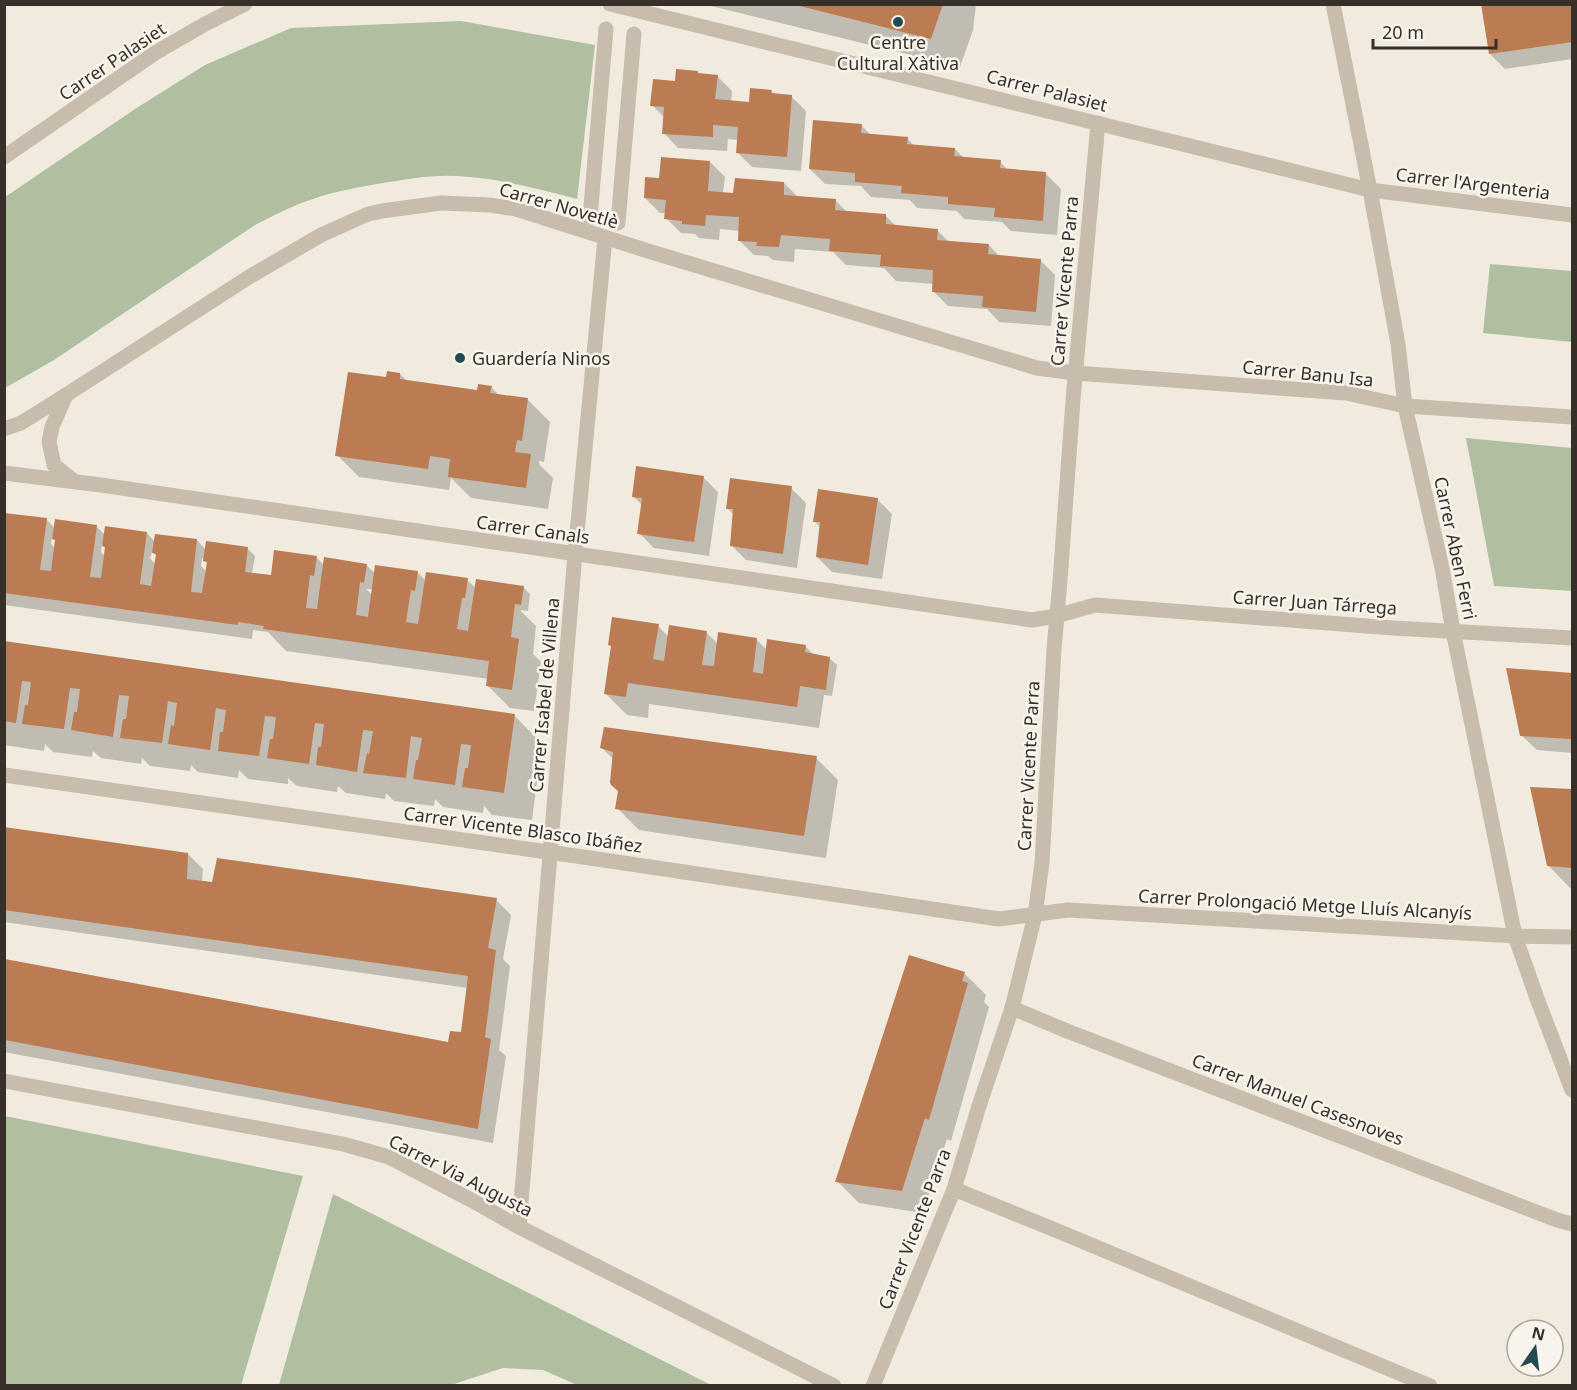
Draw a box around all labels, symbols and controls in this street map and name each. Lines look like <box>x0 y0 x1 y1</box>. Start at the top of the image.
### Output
scale bar <box>1373 12 1496 50</box>
marker: Centre Cultural Xàtiva <box>891 15 905 29</box>
street label: Carrer Palasiet <box>54 16 170 106</box>
text: 20 m <box>1382 20 1424 44</box>
place label: Centre Cultural Xàtiva <box>837 30 959 75</box>
street label: Carrer Palasiet <box>984 63 1110 117</box>
street label: Carrer l'Argenteria <box>1394 162 1552 204</box>
street label: Carrer Novetlè <box>497 177 621 233</box>
street label: Carrer Vicente Parra <box>1045 195 1083 367</box>
place label: Guardería Ninos <box>472 346 610 370</box>
marker: Guardería Ninos <box>453 351 467 365</box>
street label: Carrer Banu Isa <box>1241 354 1375 392</box>
street label: Carrer Aben Ferri <box>1429 474 1483 622</box>
street label: Carrer Canals <box>475 509 591 549</box>
street label: Carrer Juan Tárrega <box>1232 584 1398 620</box>
street label: Carrer Isabel de Villena <box>524 597 564 793</box>
street label: Carrer Vicente Parra <box>1012 680 1044 852</box>
street label: Carrer Vicente Blasco Ibáñez <box>402 800 644 858</box>
street label: Carrer Prolongació Metge Lluís Alcanyís <box>1137 883 1473 925</box>
street label: Carrer Manuel Casesnoves <box>1189 1048 1407 1150</box>
street label: Carrer Via Augusta <box>385 1128 537 1222</box>
street label: Carrer Vicente Parra <box>872 1145 956 1313</box>
north arrow <box>1505 1318 1565 1378</box>
text: N <box>1530 1321 1548 1346</box>

